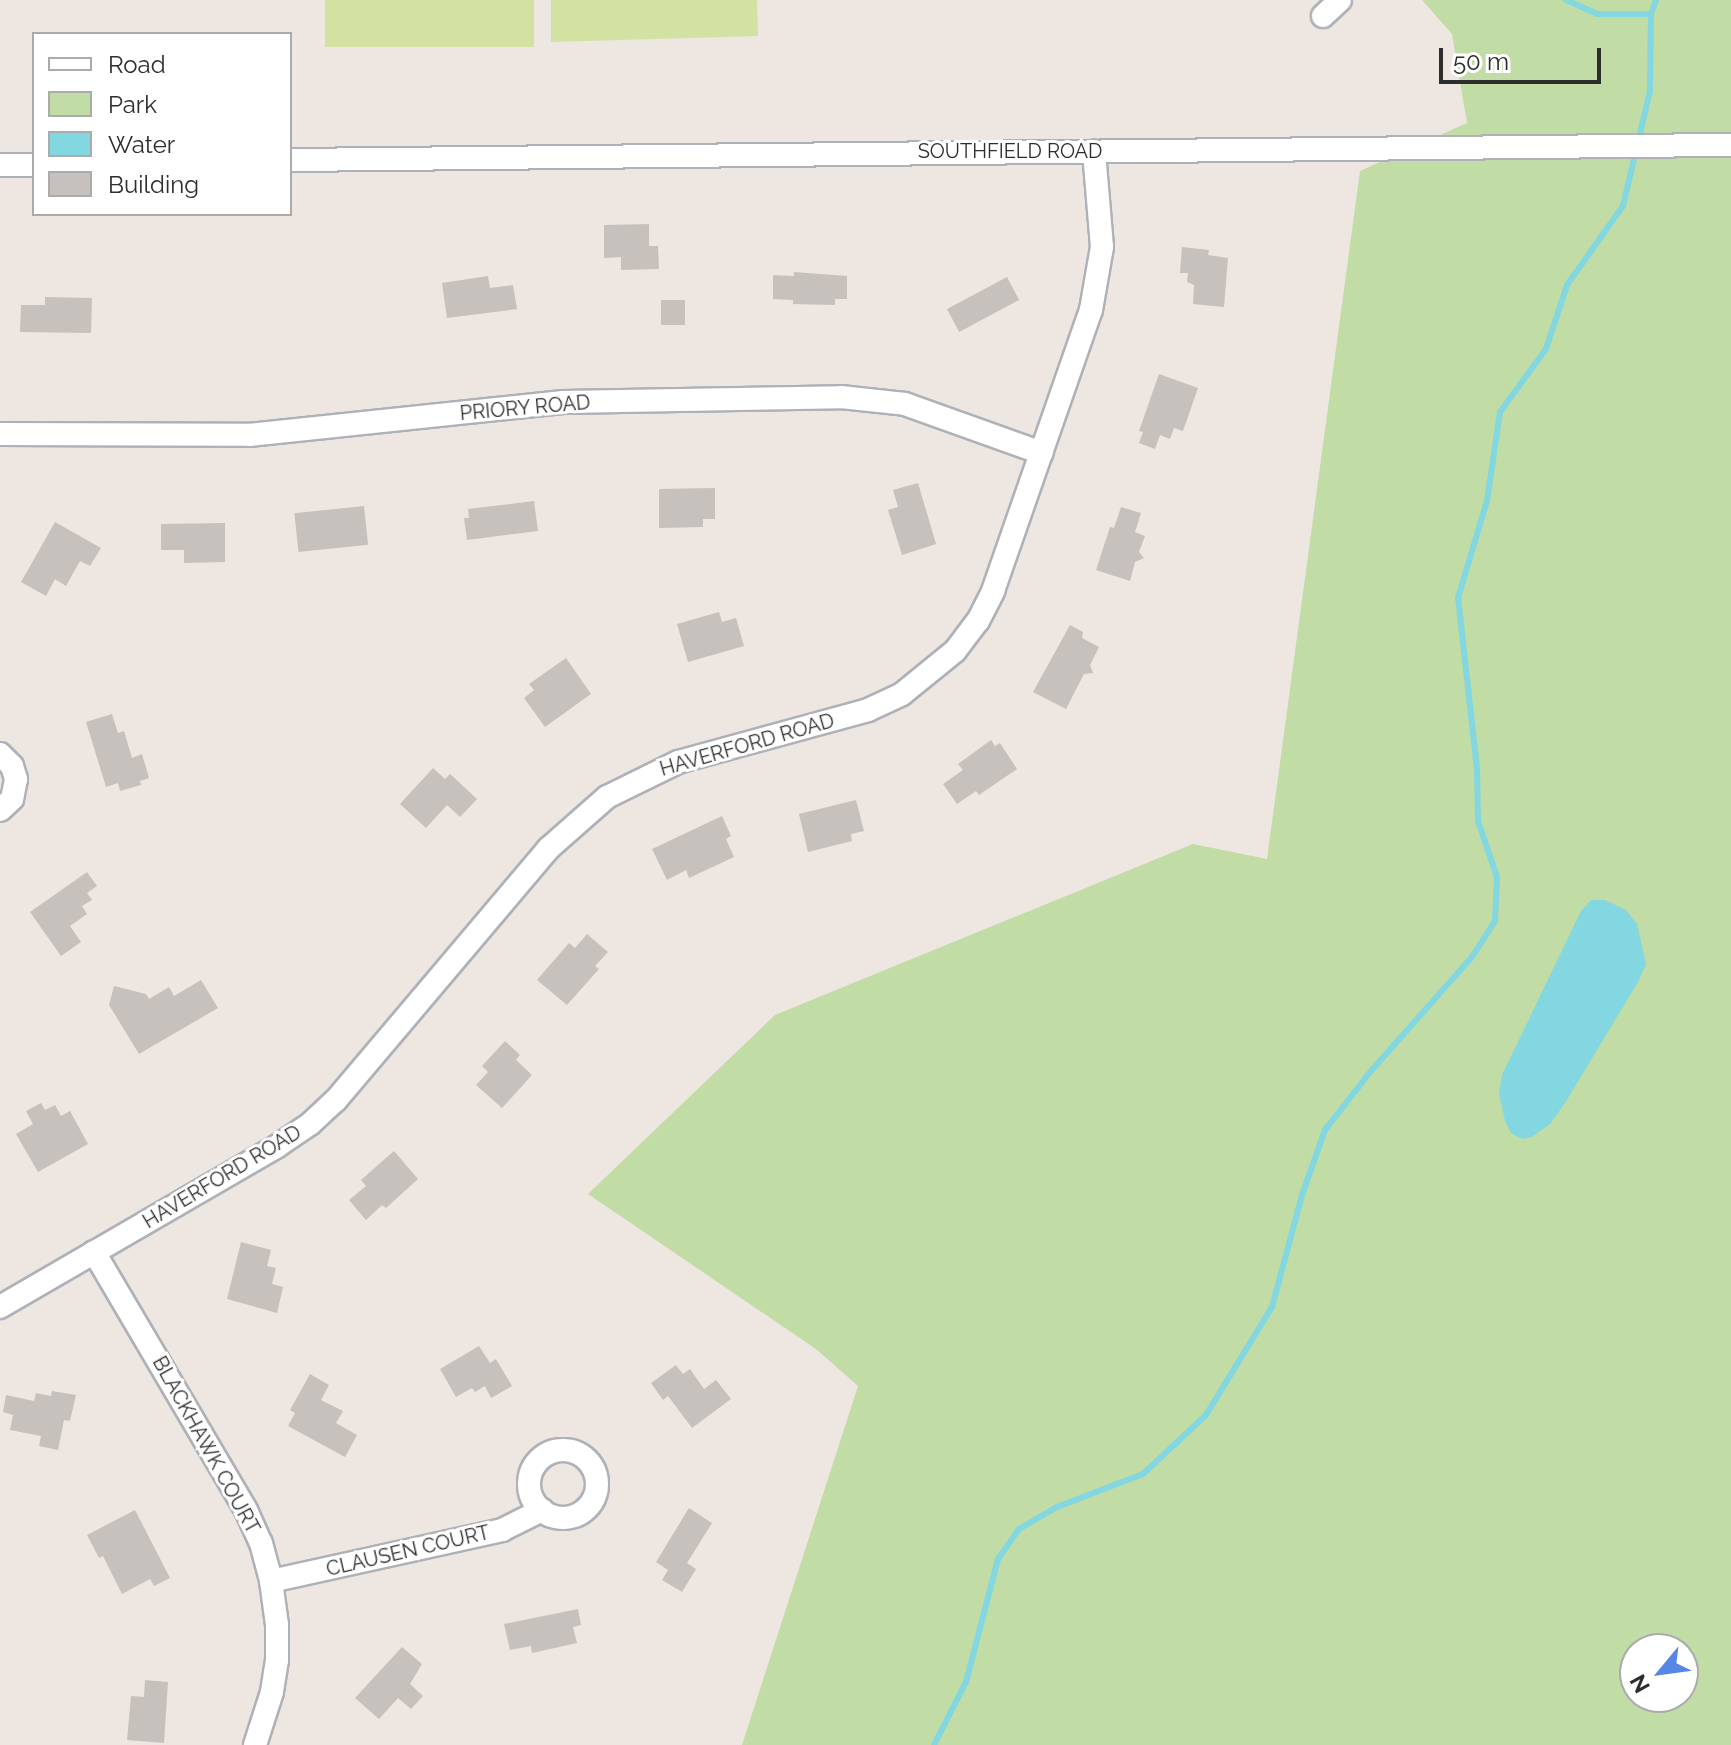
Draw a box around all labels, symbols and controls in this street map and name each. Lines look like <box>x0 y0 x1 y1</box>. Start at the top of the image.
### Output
legend <box>32 32 292 216</box>
scale bar <box>1443 32 1605 82</box>
text: 50 m <box>1453 47 1509 76</box>
text: Road <box>108 50 166 79</box>
text: Park <box>108 90 157 119</box>
text: Water <box>108 130 175 159</box>
street label: SOUTHFIELD ROAD <box>918 139 1102 163</box>
text: Building <box>108 170 199 199</box>
street label: PRIORY ROAD <box>458 390 592 426</box>
street label: HAVERFORD ROAD <box>657 709 837 781</box>
street label: HAVERFORD ROAD <box>139 1120 305 1234</box>
street label: BLACKHAWK COURT <box>147 1352 265 1538</box>
street label: CLAUSEN COURT <box>324 1521 492 1581</box>
north arrow <box>1619 1633 1699 1713</box>
text: N <box>1624 1670 1655 1697</box>

